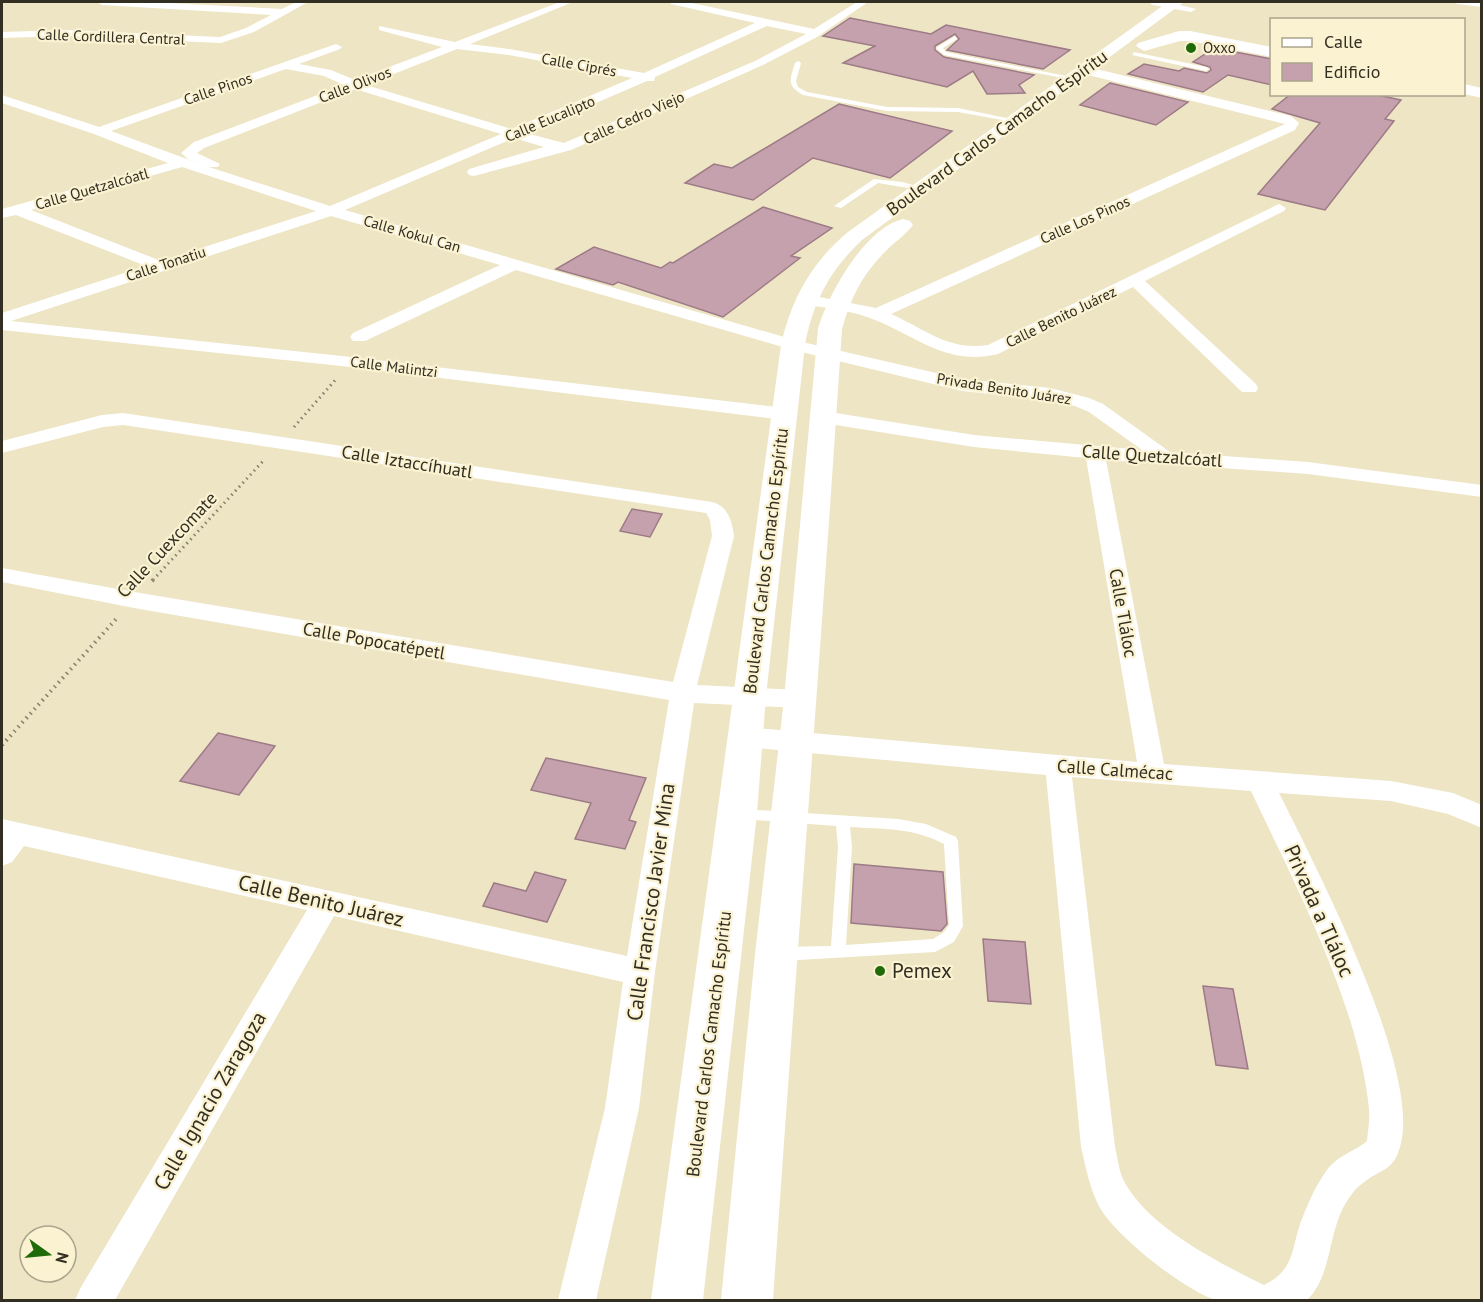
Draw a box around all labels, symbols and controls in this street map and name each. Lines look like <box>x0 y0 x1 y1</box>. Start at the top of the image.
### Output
legend <box>1270 18 1465 96</box>
street label: Calle Cordillera Central <box>37 24 186 49</box>
text: Calle <box>1324 30 1363 53</box>
place label: Oxxo <box>1203 38 1236 57</box>
marker: Oxxo <box>1184 41 1198 55</box>
street label: Boulevard Carlos Camacho Espíritu <box>882 45 1112 221</box>
street label: Calle Ciprés <box>540 49 618 80</box>
text: Edificio <box>1324 60 1380 83</box>
street label: Calle Olivos <box>316 62 394 107</box>
street label: Calle Pinos <box>181 68 255 109</box>
street label: Calle Cedro Viejo <box>580 87 687 148</box>
street label: Calle Eucalipto <box>502 91 598 146</box>
street label: Calle Quetzalcóatl <box>33 163 151 214</box>
street label: Calle Los Pinos <box>1037 191 1133 248</box>
street label: Calle Kokul Can <box>361 211 463 256</box>
street label: Calle Tonatiu <box>123 242 208 285</box>
street label: Calle Benito Juárez <box>1002 282 1119 352</box>
street label: Calle Malintzi <box>349 352 439 381</box>
street label: Privada Benito Juárez <box>935 368 1073 409</box>
street label: Boulevard Carlos Camacho Espíritu <box>738 427 793 695</box>
street label: Calle Quetzalcóatl <box>1081 439 1224 472</box>
street label: Calle Iztaccíhuatl <box>340 440 475 483</box>
street label: Calle Cuexcomate <box>112 487 222 602</box>
street label: Calle Tláloc <box>1104 567 1143 659</box>
street label: Calle Popocatépetl <box>301 617 448 664</box>
street label: Calle Calmécac <box>1056 754 1174 785</box>
street label: Calle Francisco Javier Mina <box>620 781 681 1023</box>
street label: Privada a Tláloc <box>1278 840 1361 981</box>
street label: Calle Benito Juárez <box>236 868 407 933</box>
street label: Boulevard Carlos Camacho Espíritu <box>681 910 736 1178</box>
place label: Pemex <box>892 957 952 984</box>
marker: Pemex <box>873 964 887 978</box>
street label: Calle Ignacio Zaragoza <box>147 1006 272 1195</box>
north arrow <box>18 1224 78 1284</box>
text: N <box>51 1250 74 1266</box>

